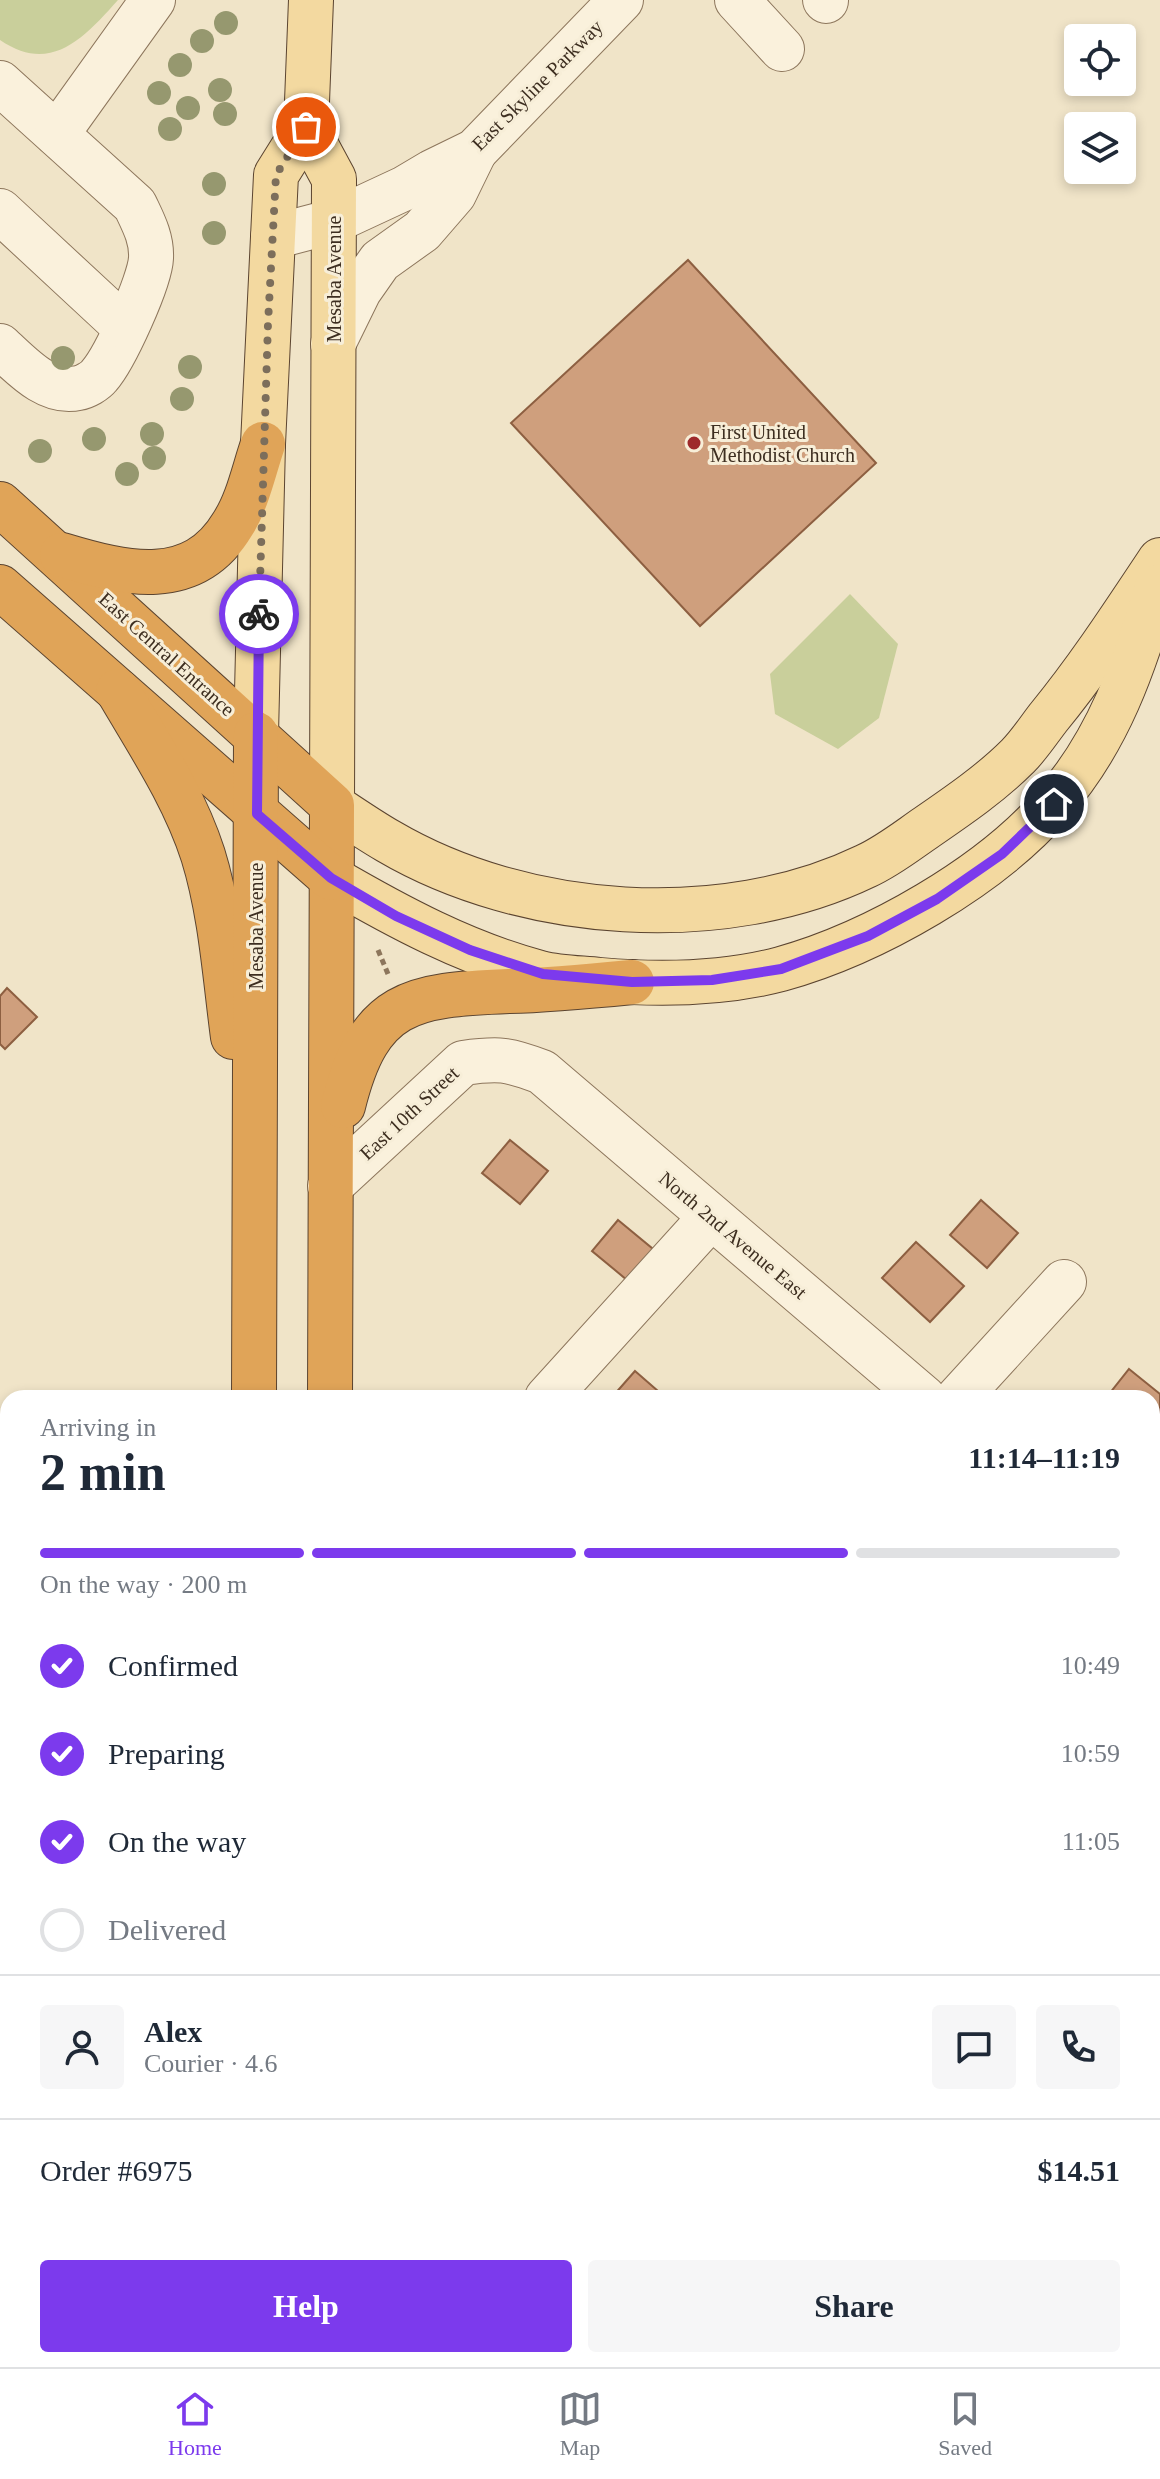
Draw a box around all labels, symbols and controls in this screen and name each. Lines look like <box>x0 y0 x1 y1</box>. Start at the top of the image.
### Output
street label: East Skyline Parkway <box>467 15 608 156</box>
map controls <box>1064 24 1136 184</box>
button: locate <box>1064 24 1136 96</box>
pin <box>272 93 340 161</box>
icon: bag <box>284 105 328 149</box>
button: layers <box>1064 112 1136 184</box>
street label: Mesaba Avenue <box>323 215 345 342</box>
place label: First United Methodist Church <box>710 421 855 466</box>
marker: First United Methodist Church <box>685 434 703 452</box>
courier <box>219 574 299 654</box>
street label: East Central Entrance <box>95 587 239 721</box>
icon: bike <box>237 592 281 636</box>
pin <box>1020 770 1088 838</box>
icon: home <box>1032 782 1076 826</box>
street label: Mesaba Avenue <box>245 862 267 989</box>
street label: East 10th Street <box>355 1061 463 1164</box>
street label: North 2nd Avenue East <box>655 1167 812 1303</box>
text: Arriving in <box>40 1413 156 1442</box>
text: 11:14–11:19 <box>968 1441 1120 1474</box>
text: 2 min <box>40 1444 166 1501</box>
text: On the way · 200 m <box>40 1570 247 1599</box>
icon: check <box>40 1644 84 1688</box>
text: Confirmed <box>108 1649 238 1682</box>
text: 10:49 <box>1061 1651 1120 1680</box>
icon: check <box>40 1732 84 1776</box>
text: Preparing <box>108 1737 225 1770</box>
text: 10:59 <box>1061 1739 1120 1768</box>
icon: check <box>40 1820 84 1864</box>
text: On the way <box>108 1825 246 1858</box>
text: 11:05 <box>1062 1827 1120 1856</box>
text: Delivered <box>108 1913 226 1946</box>
button: person <box>40 2005 124 2089</box>
button: chat <box>932 2005 1016 2089</box>
button: phone <box>1036 2005 1120 2089</box>
text: Alex <box>144 2015 202 2048</box>
text: Courier · 4.6 <box>144 2049 278 2078</box>
text: Order #6975 <box>40 2154 192 2187</box>
text: $14.51 <box>1038 2154 1120 2187</box>
button: Help <box>40 2260 572 2352</box>
button: Share <box>588 2260 1120 2352</box>
tab: Home <box>168 2387 222 2461</box>
tab: Map <box>558 2387 602 2461</box>
tab: Saved <box>938 2387 992 2461</box>

